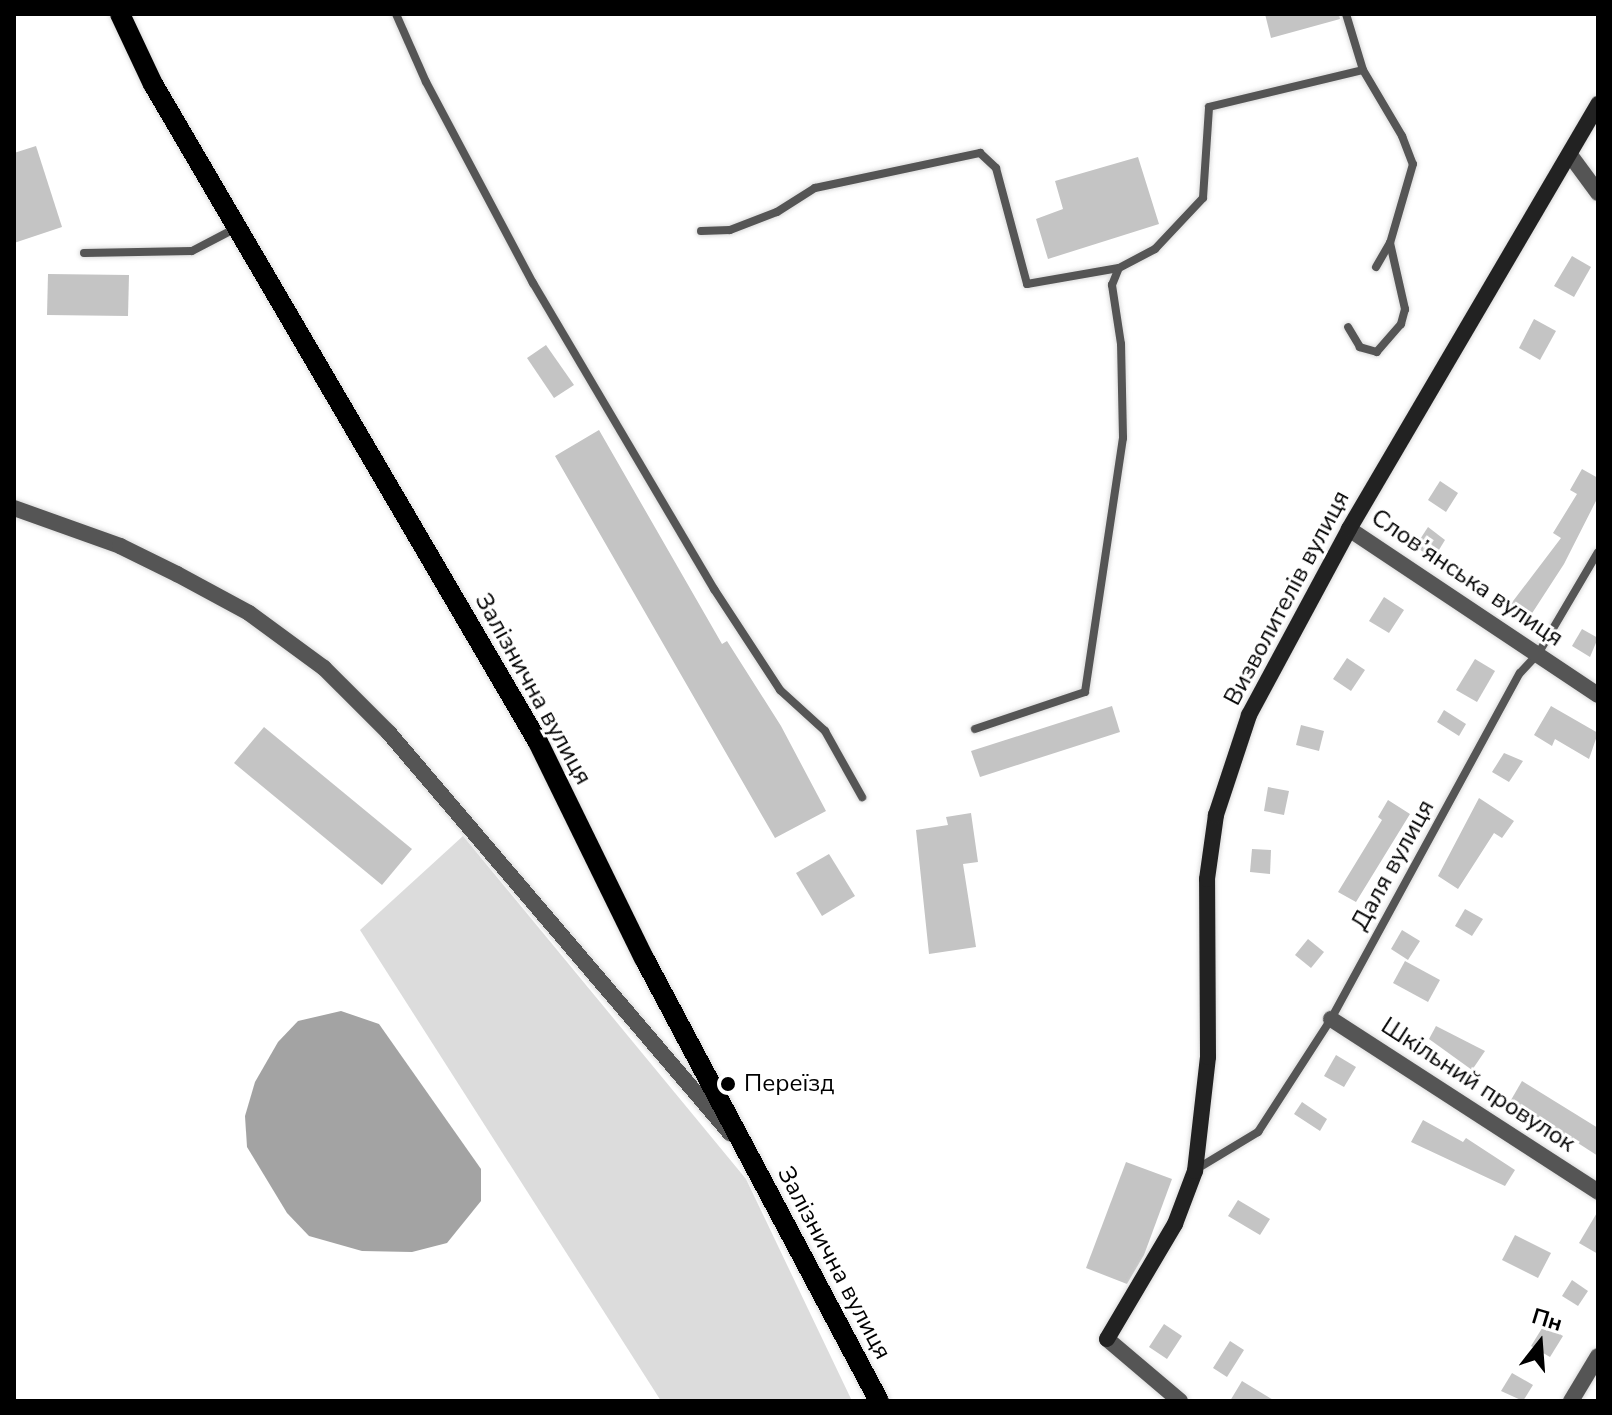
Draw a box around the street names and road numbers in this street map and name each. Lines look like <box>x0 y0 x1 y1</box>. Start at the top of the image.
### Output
street label: Визволителів вулиця <box>1218 486 1356 710</box>
street label: Слов’янська вулиця <box>1366 503 1568 653</box>
street label: Залізнична вулиця <box>468 588 598 790</box>
street label: Даля вулиця <box>1345 795 1441 935</box>
street label: Шкільний провулок <box>1376 1012 1580 1158</box>
street label: Залізнична вулиця <box>771 1162 897 1364</box>

